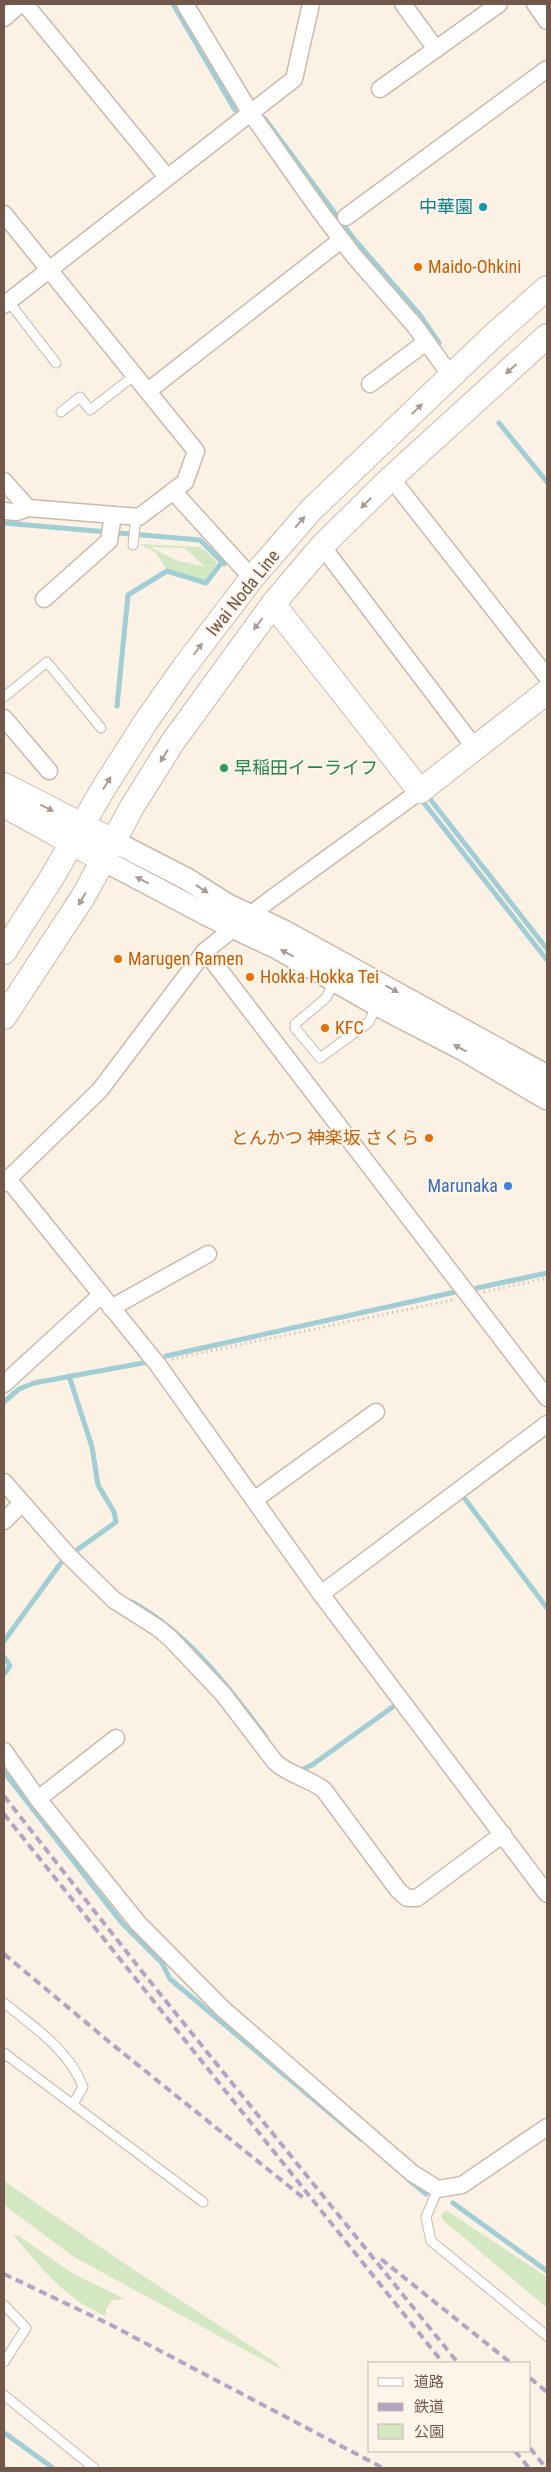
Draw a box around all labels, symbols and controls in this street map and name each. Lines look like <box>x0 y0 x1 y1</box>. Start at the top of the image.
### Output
place label: 中華園 <box>419 196 473 217</box>
marker: 中華園 <box>477 201 489 213</box>
place label: Maido-Ohkini <box>428 256 521 277</box>
marker: Maido-Ohkini <box>412 261 424 273</box>
one-way arrow <box>505 363 518 374</box>
one-way arrow <box>410 403 422 415</box>
one-way arrow <box>360 496 372 508</box>
one-way arrow <box>295 516 306 529</box>
street label: Iwai Noda Line <box>201 545 284 640</box>
one-way arrow <box>253 617 263 631</box>
one-way arrow <box>193 642 203 656</box>
one-way arrow <box>159 749 169 763</box>
place label: 早稲田イーライフ <box>234 757 378 778</box>
marker: 早稲田イーライフ <box>218 762 230 774</box>
one-way arrow <box>102 776 111 790</box>
one-way arrow <box>40 804 54 812</box>
one-way arrow <box>134 876 149 884</box>
one-way arrow <box>196 884 209 894</box>
one-way arrow <box>78 891 86 906</box>
place label: Marugen Ramen <box>128 948 243 969</box>
one-way arrow <box>279 949 294 957</box>
marker: Marugen Ramen <box>112 953 124 965</box>
place label: Hokka Hokka Tei <box>260 966 379 987</box>
marker: Hokka Hokka Tei <box>244 971 256 983</box>
one-way arrow <box>385 985 399 994</box>
place label: KFC <box>335 1017 364 1038</box>
marker: KFC <box>319 1022 331 1034</box>
one-way arrow <box>453 1044 466 1053</box>
place label: とんかつ 神楽坂 さくら <box>231 1127 419 1148</box>
marker: とんかつ 神楽坂 さくら <box>423 1132 435 1144</box>
place label: Marunaka <box>428 1175 498 1196</box>
marker: Marunaka <box>502 1180 514 1192</box>
legend <box>368 2362 531 2452</box>
text: 道路 <box>414 2373 444 2391</box>
text: 鉄道 <box>414 2398 444 2416</box>
text: 公園 <box>414 2423 444 2441</box>

